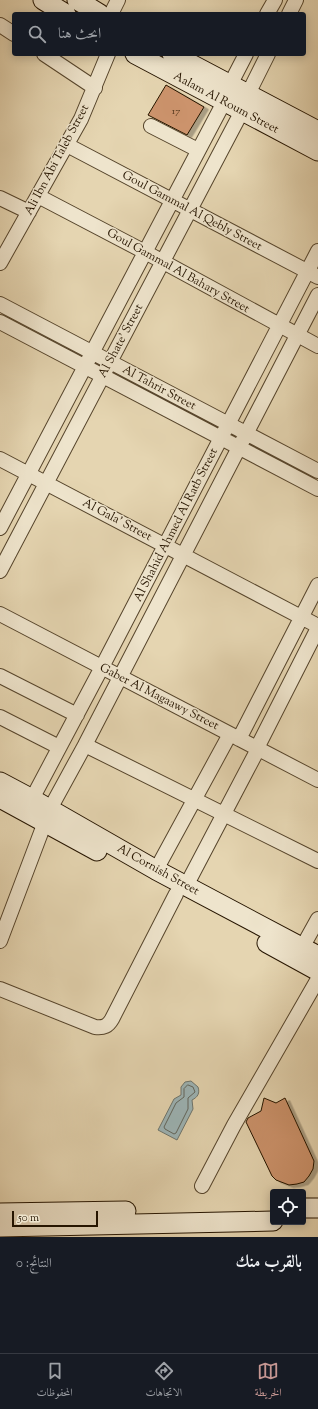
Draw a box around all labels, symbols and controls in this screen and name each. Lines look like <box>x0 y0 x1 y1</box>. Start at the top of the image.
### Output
search box <box>12 12 306 56</box>
icon: search <box>26 23 48 45</box>
text: ابحث هنا <box>58 24 101 45</box>
street label: Aalam Al Roum Street <box>170 67 282 139</box>
street label: Ali Ibn Abi Taleb Street <box>20 101 94 219</box>
house number: 17 <box>172 104 180 119</box>
street label: Goul Gammal Al Qebly Street <box>119 166 265 256</box>
street label: Goul Gammal Al Bahary Street <box>103 224 253 318</box>
street label: Al Shate' Street <box>94 301 148 381</box>
street label: Al Tahrir Street <box>119 361 199 415</box>
street label: Al Shahid Ahmed Al Ratb Street <box>129 445 223 605</box>
street label: Al Gala' Street <box>79 494 155 546</box>
street label: Gaber Al Magaawy Street <box>96 659 222 735</box>
street label: Al Cornish Street <box>113 840 203 900</box>
map controls <box>270 1189 306 1225</box>
button: locate <box>270 1189 306 1225</box>
scale bar <box>12 1209 98 1228</box>
text: 50 m <box>18 1210 39 1226</box>
text: بالقرب منك <box>236 1251 302 1275</box>
text: النتائج: 0 <box>16 1255 52 1273</box>
tab: المحفوظات <box>36 1360 73 1403</box>
tab: الاتجاهات <box>145 1360 182 1403</box>
tab: الخريطة <box>255 1360 282 1403</box>

